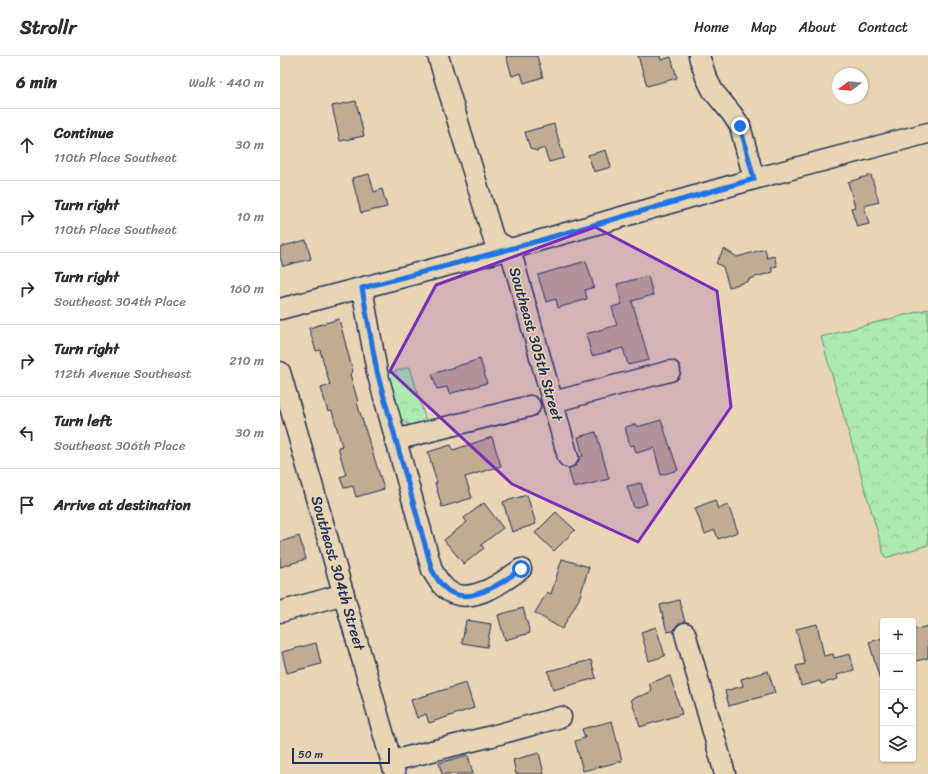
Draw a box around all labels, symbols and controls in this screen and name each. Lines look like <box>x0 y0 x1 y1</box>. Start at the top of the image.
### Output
text: Strollr <box>20 11 76 44</box>
text: Home <box>694 15 729 40</box>
text: Map <box>751 15 777 40</box>
text: About <box>799 15 836 40</box>
text: Contact <box>858 15 908 40</box>
text: 6 min <box>16 67 57 97</box>
north arrow <box>832 68 868 104</box>
text: Walk · 440 m <box>189 71 264 94</box>
route end <box>731 117 749 135</box>
text: Continue <box>54 120 114 146</box>
text: 30 m <box>235 133 264 156</box>
icon: ahead <box>16 134 38 156</box>
text: 110th Place Southeat <box>54 146 177 169</box>
text: Turn right <box>54 192 119 218</box>
text: 10 m <box>237 205 264 228</box>
icon: right <box>16 206 38 228</box>
text: 110th Place Southeat <box>54 218 177 241</box>
text: Turn right <box>54 264 119 290</box>
street label: Southeast 305th Street <box>501 264 571 425</box>
text: 160 m <box>229 277 264 300</box>
icon: right <box>16 278 38 300</box>
text: Southeast 304th Place <box>54 290 186 313</box>
text: Turn right <box>54 336 119 362</box>
text: 210 m <box>229 349 264 372</box>
icon: right <box>16 350 38 372</box>
text: 112th Avenue Southeast <box>54 362 191 385</box>
text: Turn left <box>54 408 112 434</box>
text: 30 m <box>235 421 264 444</box>
icon: left <box>16 422 38 444</box>
text: Southeast 306th Place <box>54 434 185 457</box>
text: Arrive at destination <box>54 492 191 518</box>
street label: Southeast 304th Street <box>303 493 373 654</box>
icon: arrive <box>16 494 38 516</box>
route start <box>512 560 530 578</box>
map controls <box>880 618 916 762</box>
button: + <box>880 618 916 654</box>
button: − <box>880 654 916 690</box>
button: locate <box>880 690 916 726</box>
button: layers <box>880 726 916 762</box>
text: 50 m <box>298 745 323 764</box>
scale bar <box>292 746 390 765</box>

